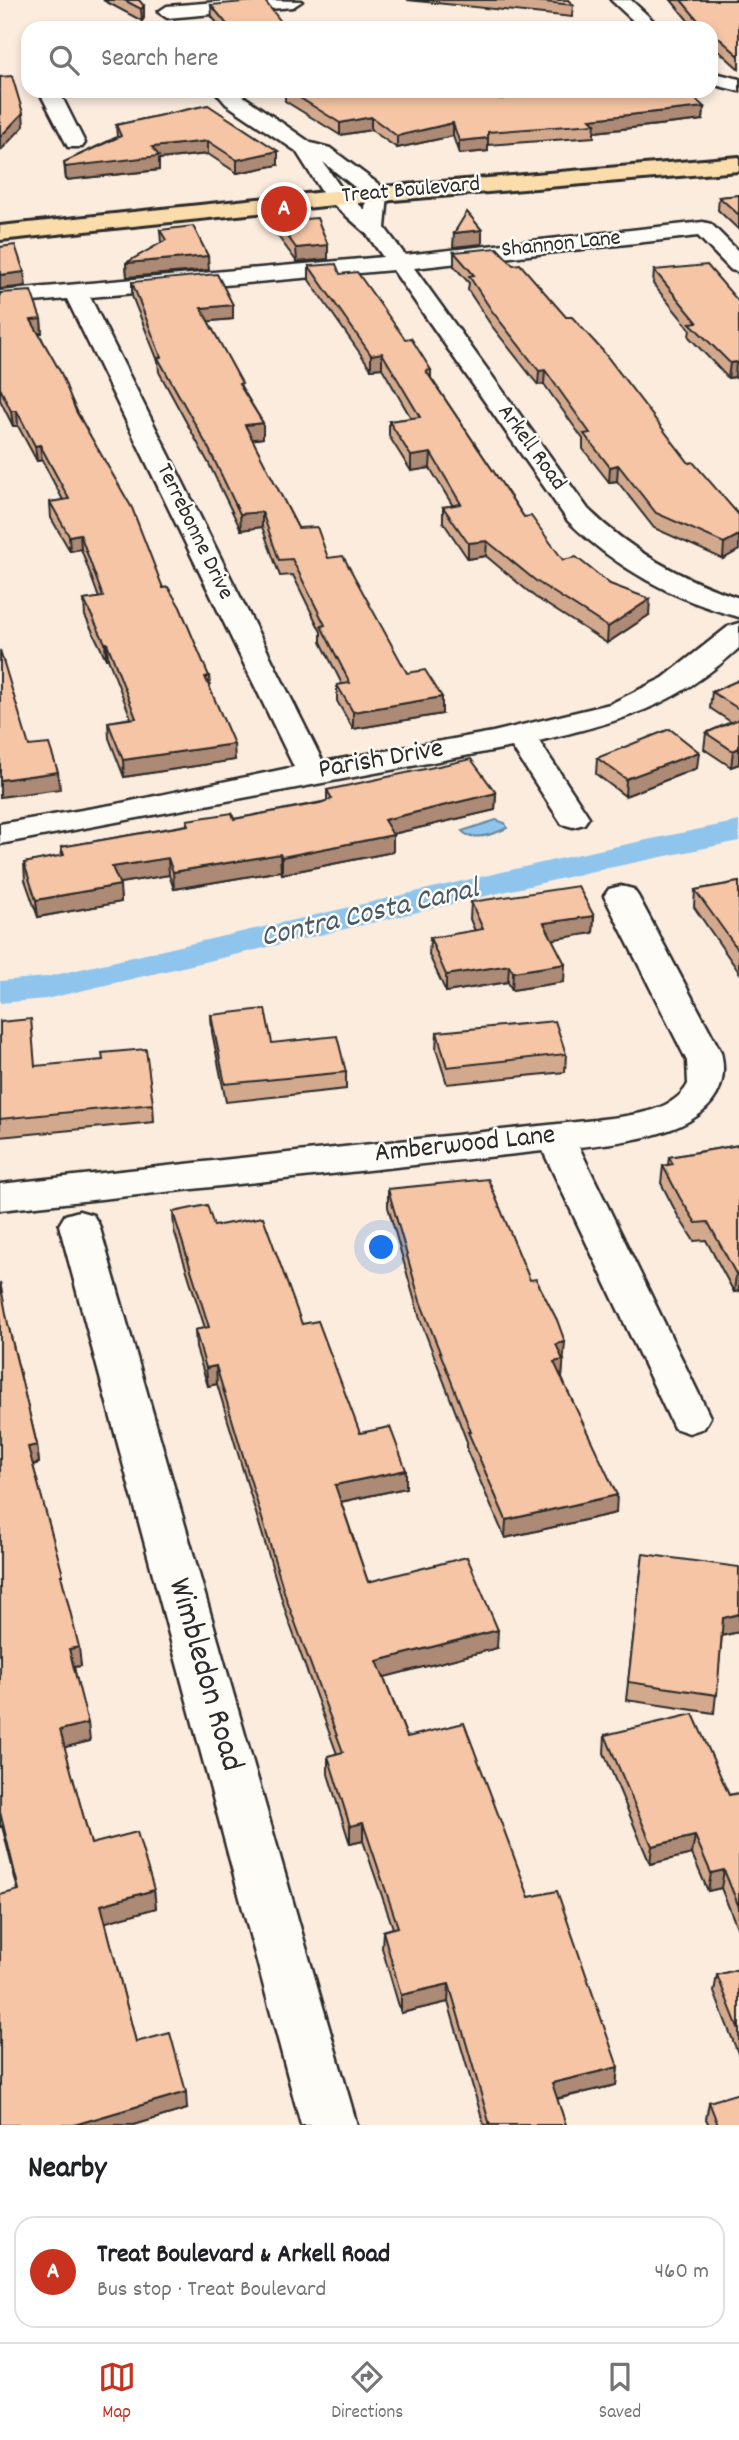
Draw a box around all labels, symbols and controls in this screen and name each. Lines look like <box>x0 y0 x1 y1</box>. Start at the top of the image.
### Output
search box <box>21 21 718 98</box>
icon: search <box>45 41 83 79</box>
text: Search here <box>101 41 219 78</box>
street label: Treat Boulevard <box>340 169 482 213</box>
pin: A <box>261 183 307 235</box>
street label: Shannon Lane <box>500 222 622 268</box>
street label: Arkell Road <box>488 398 574 498</box>
street label: Terrebonne Drive <box>147 458 241 606</box>
street label: Parish Drive <box>315 730 447 792</box>
water label: Contra Costa Canal <box>257 868 486 961</box>
street label: Amberwood Lane <box>373 1117 557 1175</box>
your location <box>364 1230 398 1264</box>
street label: Wimbledon Road <box>154 1573 254 1777</box>
text: Nearby <box>28 2149 106 2192</box>
text: Treat Boulevard & Arkell Road <box>97 2237 390 2274</box>
text: A <box>47 2256 59 2289</box>
text: 460 m <box>655 2256 709 2289</box>
text: Bus stop · Treat Boulevard <box>97 2274 326 2307</box>
tab: Map <box>98 2358 136 2427</box>
tab: Directions <box>331 2358 403 2427</box>
tab: Saved <box>599 2358 641 2427</box>

